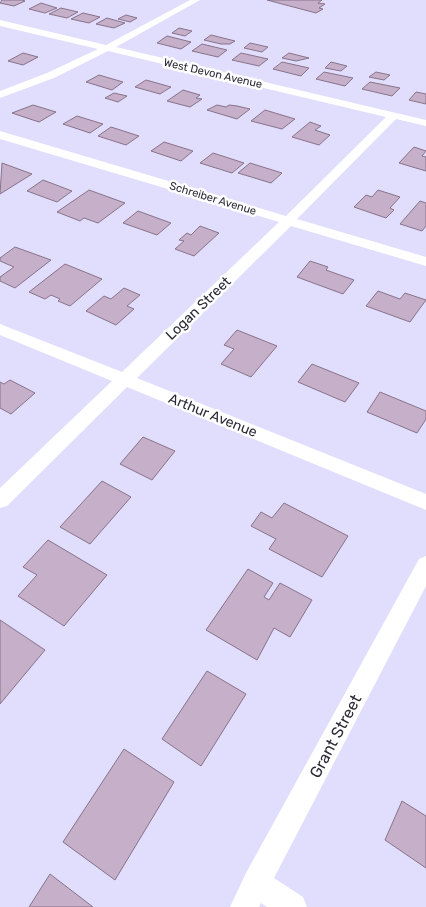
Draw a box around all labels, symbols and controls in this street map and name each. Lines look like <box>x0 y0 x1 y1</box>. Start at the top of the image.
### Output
street label: West Devon Avenue <box>162 56 263 91</box>
street label: Schreiber Avenue <box>168 179 258 218</box>
street label: Logan Street <box>162 273 235 344</box>
street label: Arthur Avenue <box>166 390 260 441</box>
street label: Grant Street <box>306 691 365 781</box>

